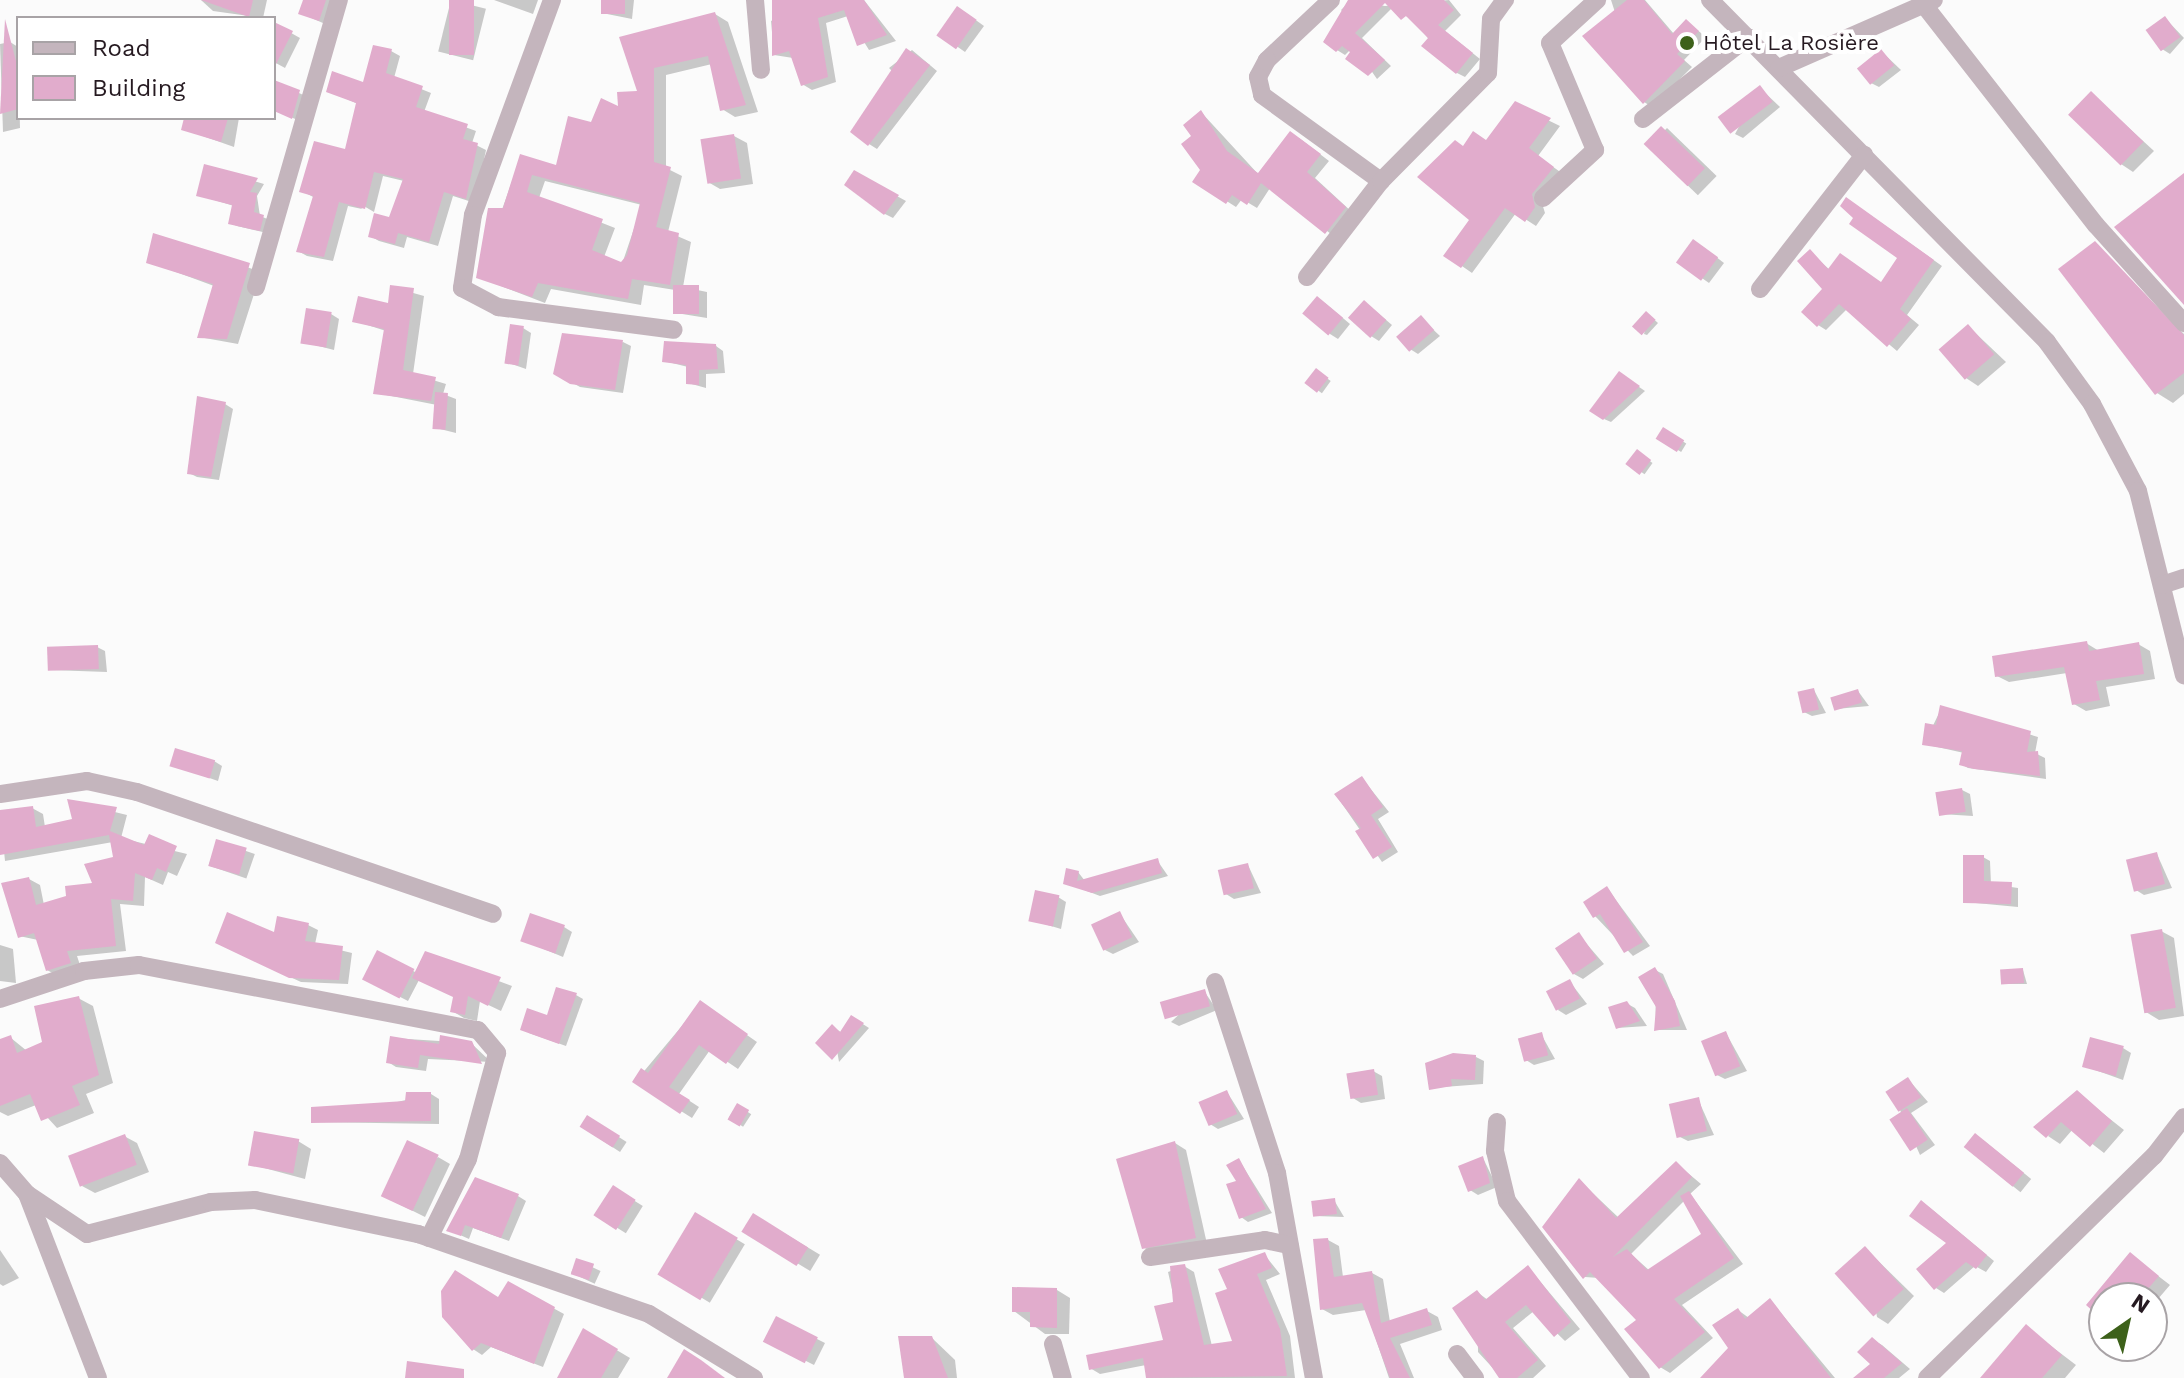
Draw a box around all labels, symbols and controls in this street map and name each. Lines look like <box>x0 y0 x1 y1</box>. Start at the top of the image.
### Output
legend <box>16 16 276 120</box>
place label: Hôtel La Rosière <box>1703 30 1880 56</box>
text: Road <box>92 34 151 62</box>
marker: Hôtel La Rosière <box>1678 34 1696 52</box>
text: Building <box>92 74 185 102</box>
north arrow <box>2088 1282 2168 1362</box>
text: N <box>2127 1288 2154 1318</box>

